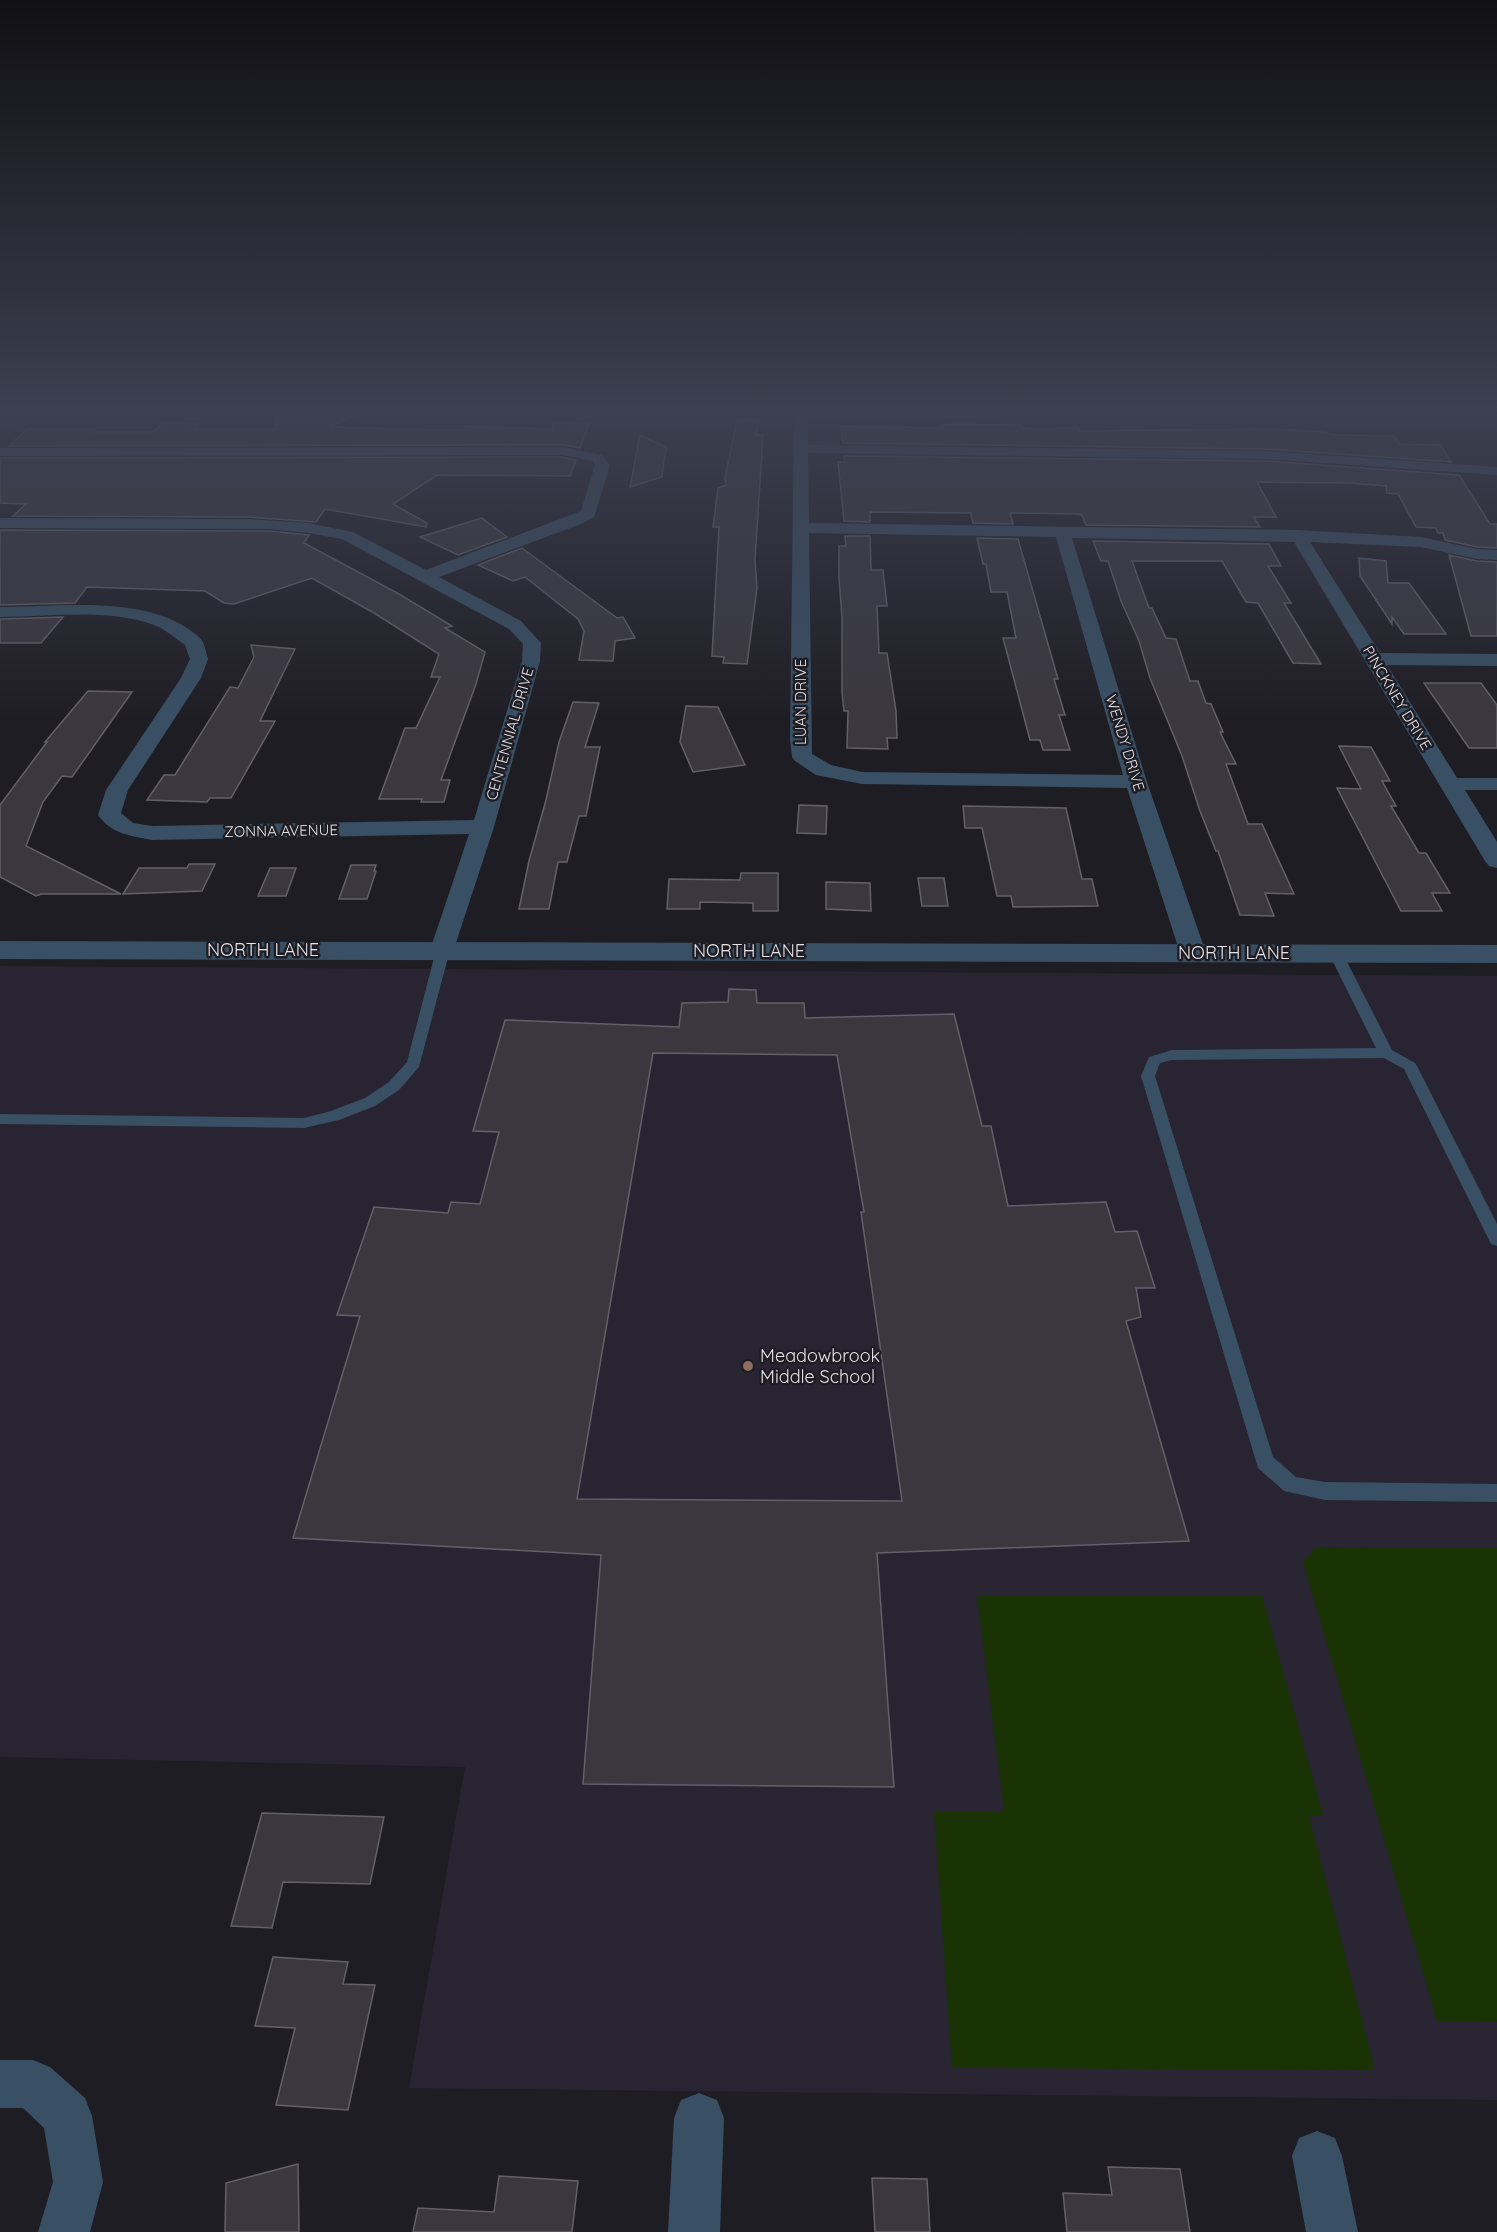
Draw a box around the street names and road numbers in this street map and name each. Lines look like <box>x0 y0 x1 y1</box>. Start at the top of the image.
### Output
street label: PINCKNEY DRIVE <box>1359 642 1436 753</box>
street label: LUAN DRIVE <box>791 659 810 745</box>
street label: CENTENNIAL DRIVE <box>481 665 538 802</box>
street label: WENDY DRIVE <box>1102 692 1149 793</box>
street label: ZONNA AVENUE <box>224 820 338 841</box>
street label: NORTH LANE <box>207 938 319 961</box>
street label: NORTH LANE <box>693 939 805 962</box>
street label: NORTH LANE <box>1178 941 1290 964</box>

